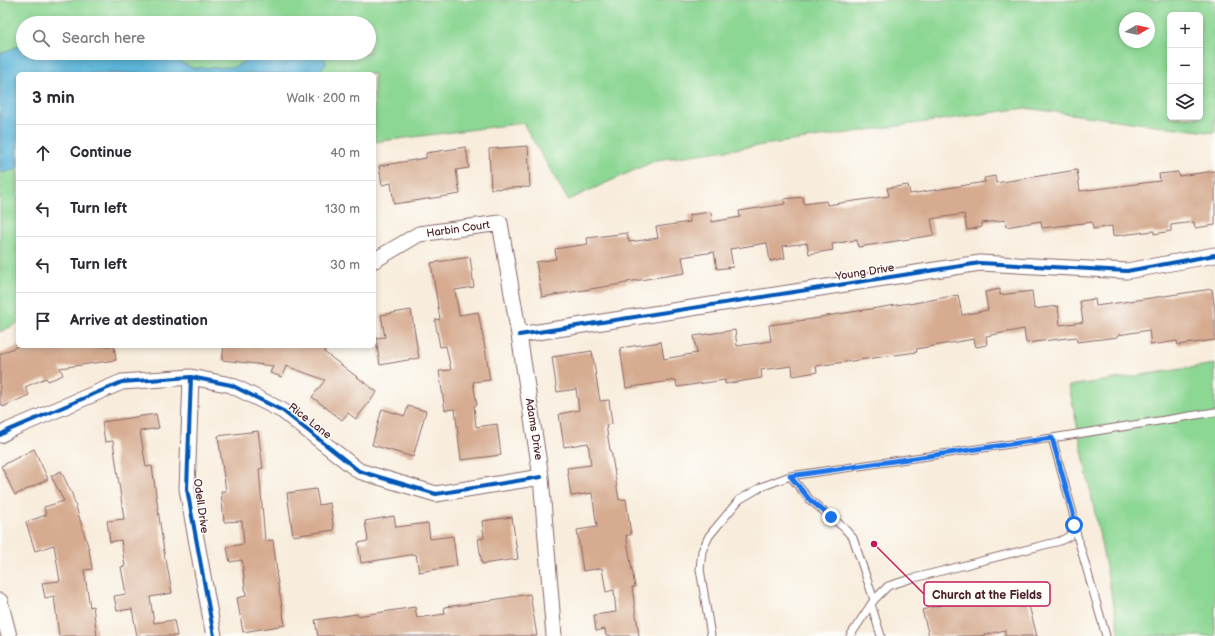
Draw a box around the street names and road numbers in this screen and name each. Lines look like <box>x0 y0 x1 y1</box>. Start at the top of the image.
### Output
street label: Harbin Court <box>426 218 491 240</box>
street label: Young Drive <box>834 261 896 283</box>
street label: Adams Drive <box>523 397 545 461</box>
street label: Rice Lane <box>286 400 334 442</box>
street label: Odell Drive <box>191 478 211 535</box>

